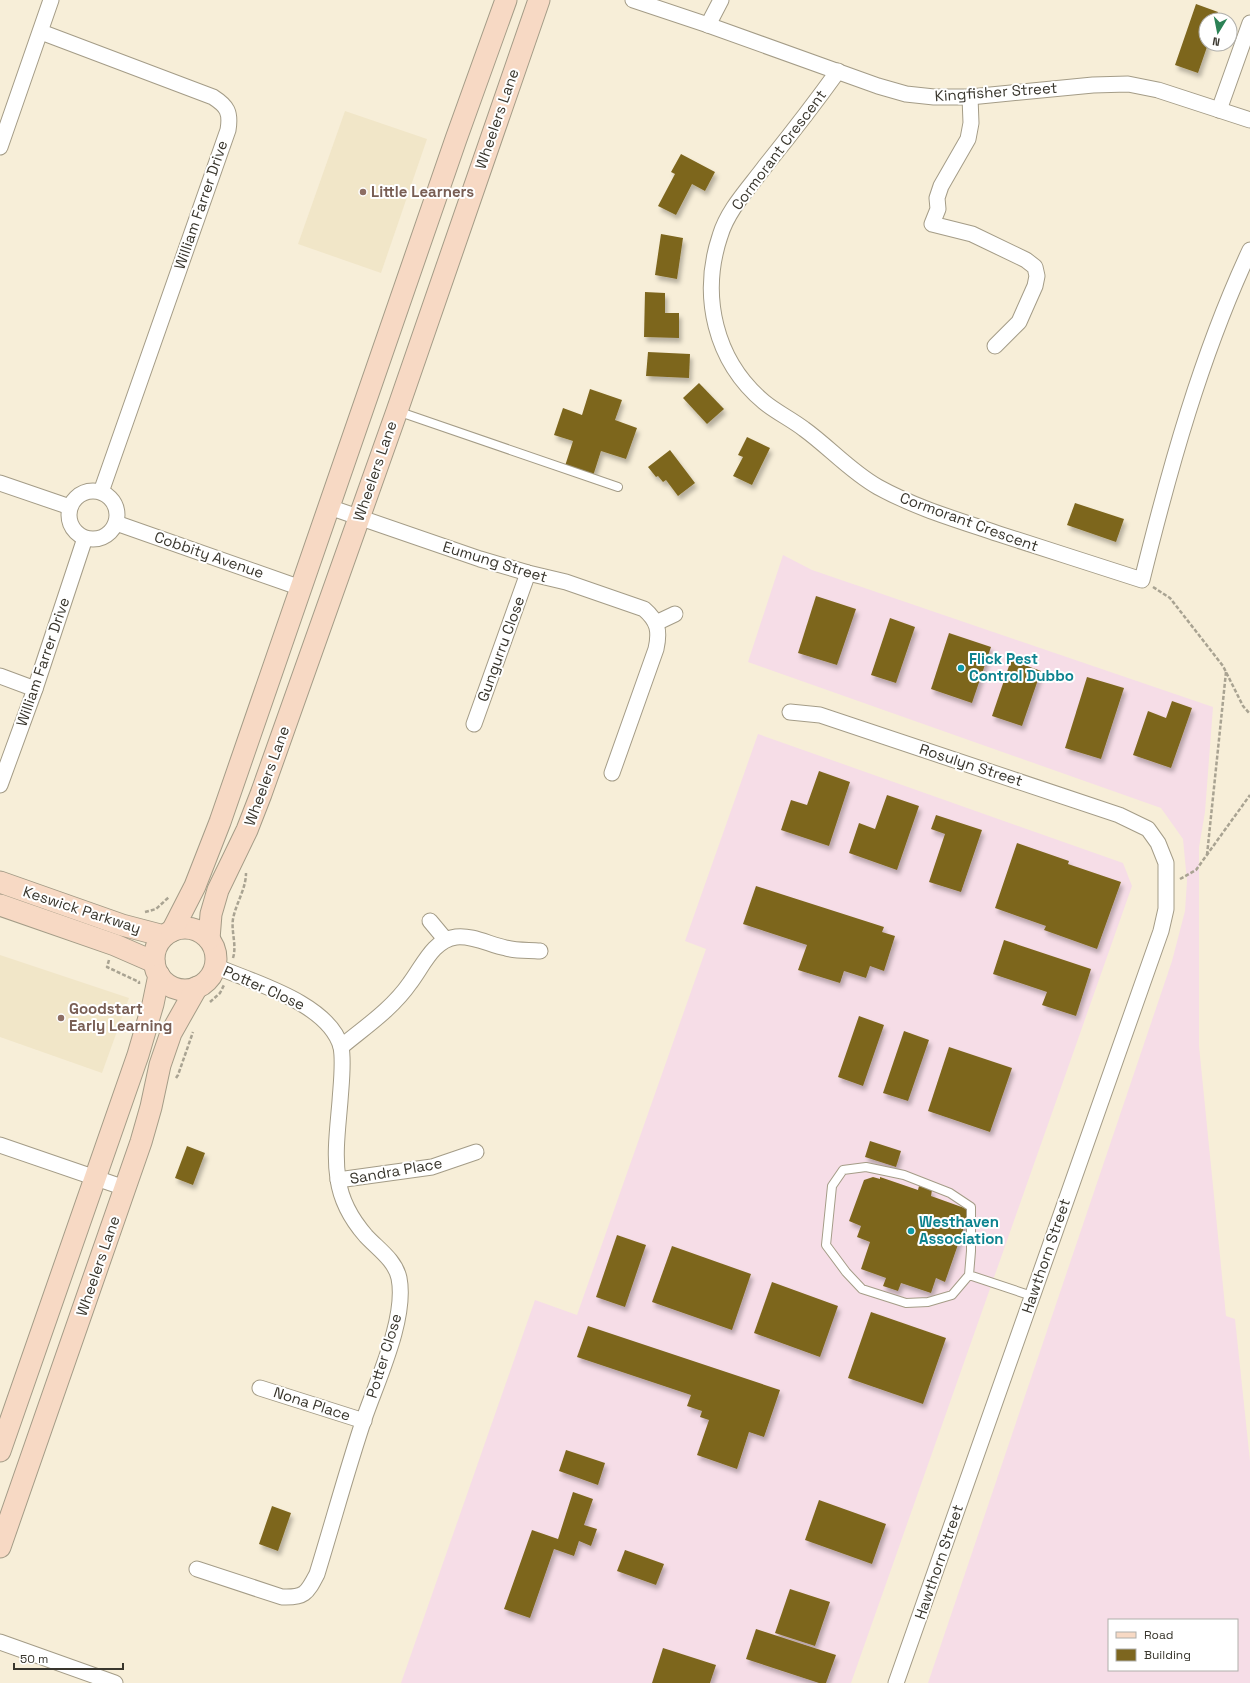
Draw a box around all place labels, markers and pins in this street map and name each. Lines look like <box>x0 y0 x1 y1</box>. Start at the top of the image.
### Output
place label: Little Learners <box>371 182 474 201</box>
marker: Little Learners <box>358 187 368 197</box>
place label: Flick Pest Control Dubbo <box>969 649 1074 685</box>
marker: Flick Pest Control Dubbo <box>956 663 966 673</box>
place label: Goodstart Early Learning <box>69 999 172 1035</box>
marker: Goodstart Early Learning <box>56 1013 66 1023</box>
place label: Westhaven Association <box>919 1212 1004 1248</box>
marker: Westhaven Association <box>906 1226 916 1236</box>

